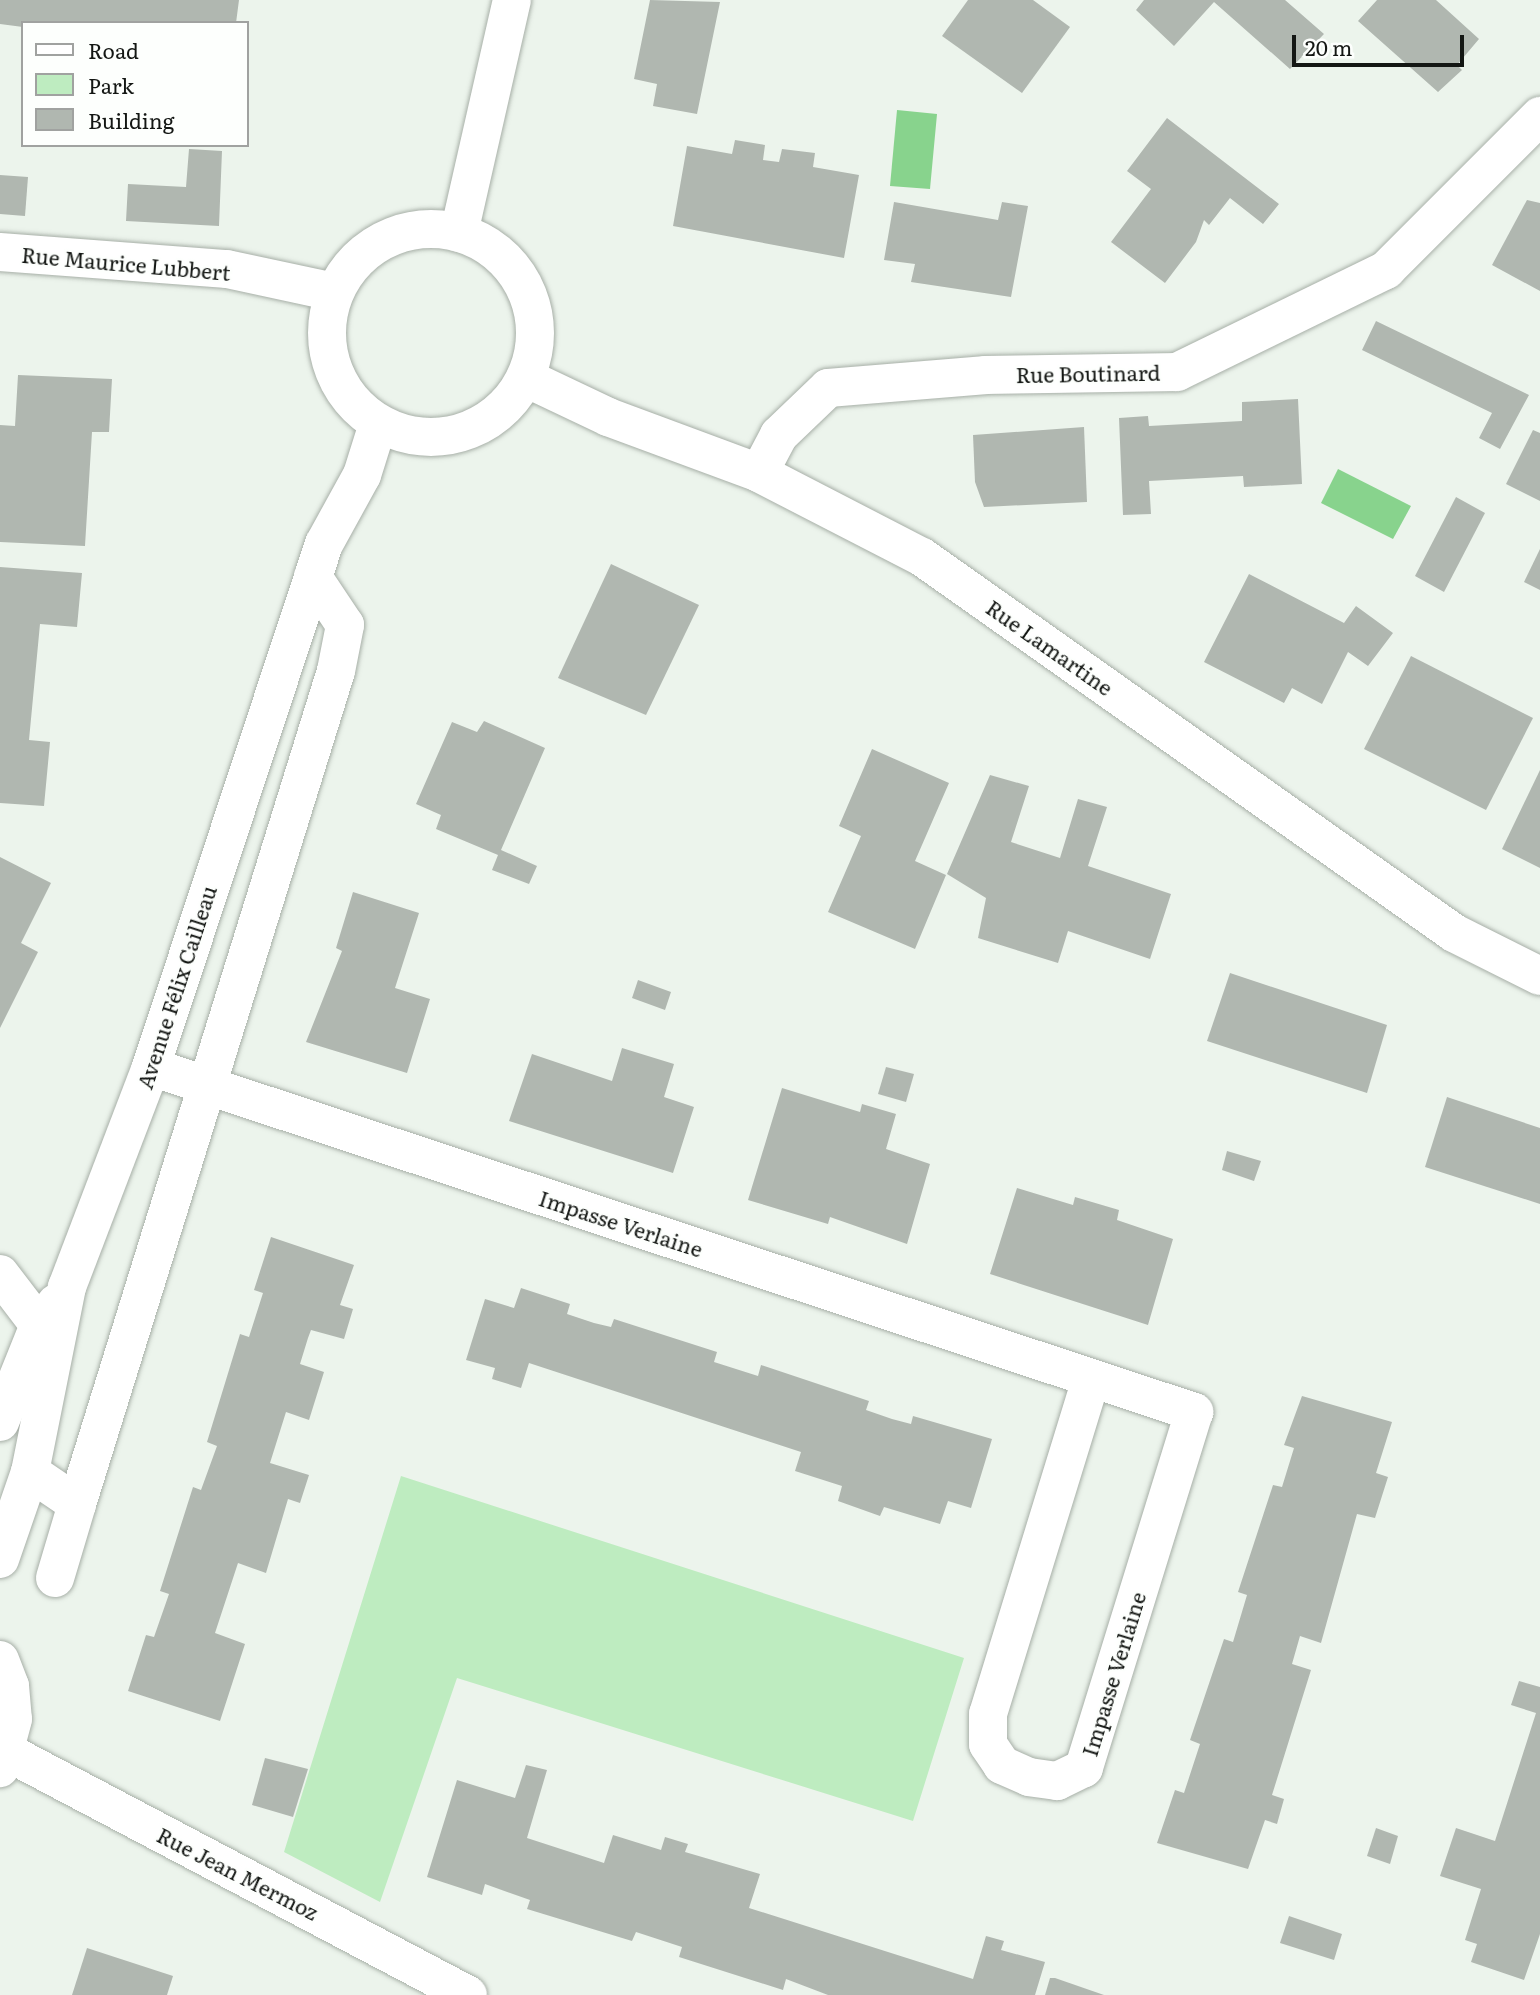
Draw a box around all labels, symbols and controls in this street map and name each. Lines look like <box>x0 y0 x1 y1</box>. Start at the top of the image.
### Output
legend <box>21 21 248 147</box>
scale bar <box>1295 21 1466 65</box>
text: 20 m <box>1305 31 1352 62</box>
text: Road <box>88 34 139 65</box>
text: Park <box>88 69 134 100</box>
text: Building <box>88 104 174 135</box>
street label: Rue Maurice Lubbert <box>20 241 232 285</box>
street label: Rue Boutinard <box>1016 359 1160 387</box>
street label: Rue Lamartine <box>982 594 1118 700</box>
street label: Avenue Félix Cailleau <box>131 882 221 1092</box>
street label: Impasse Verlaine <box>536 1185 706 1261</box>
street label: Impasse Verlaine <box>1076 1589 1150 1759</box>
street label: Rue Jean Mermoz <box>153 1821 323 1925</box>

